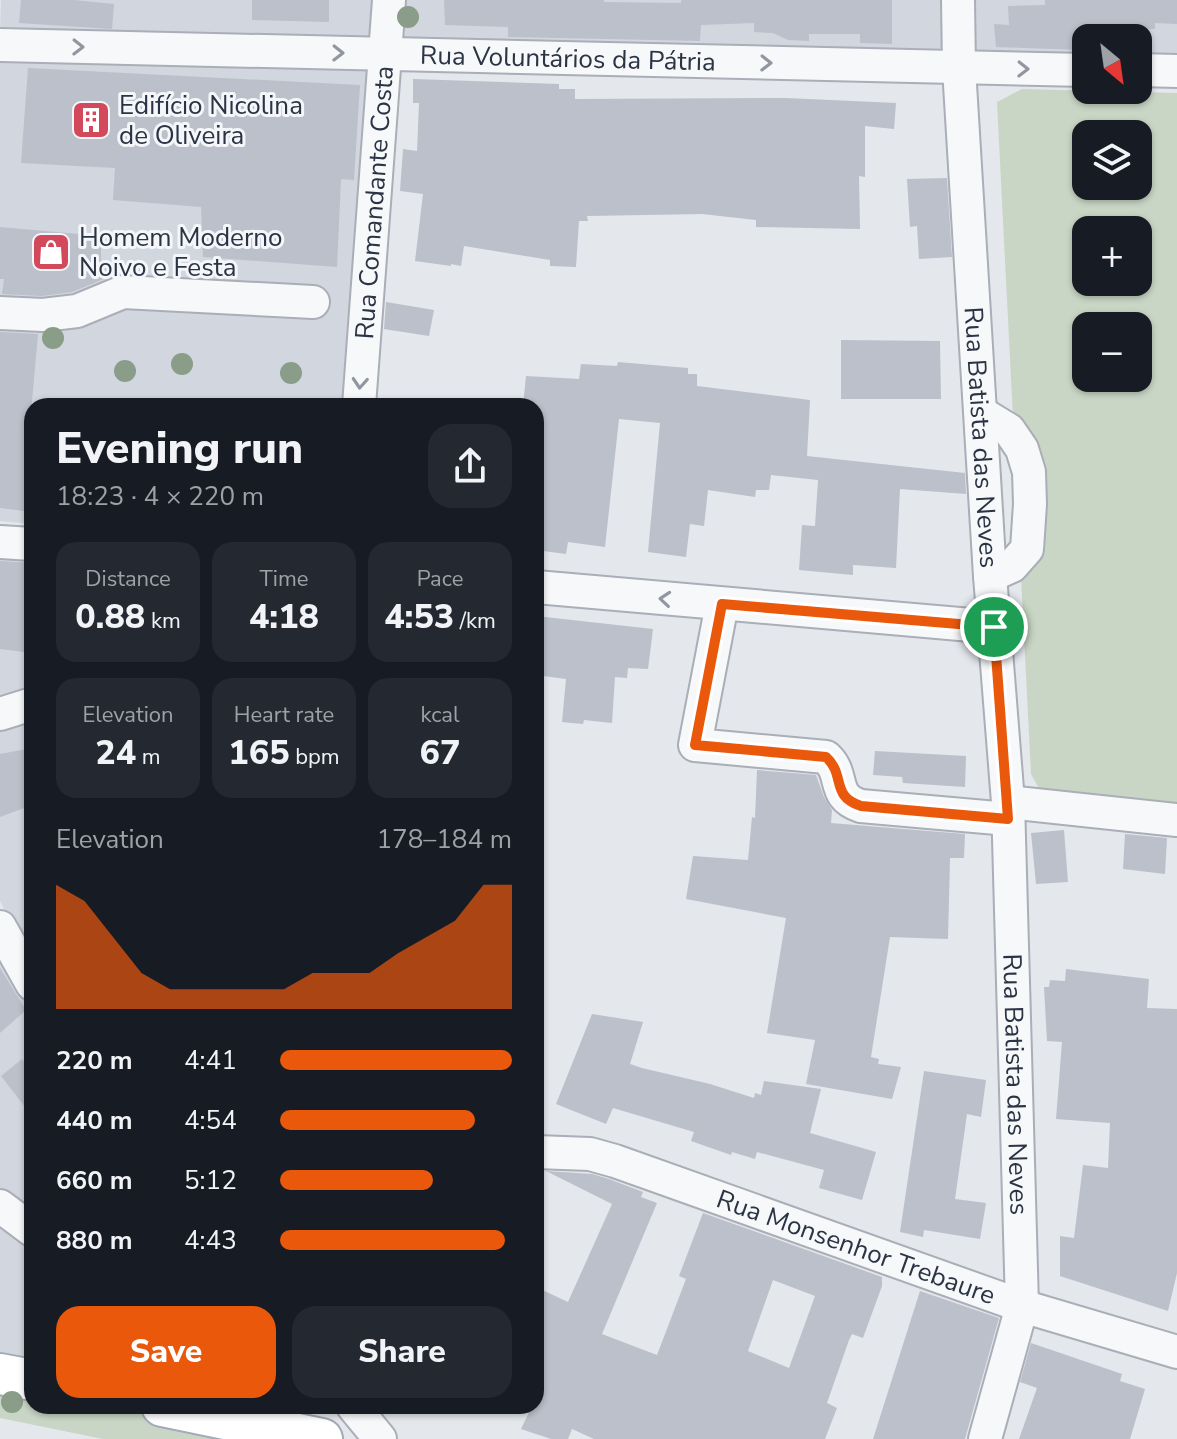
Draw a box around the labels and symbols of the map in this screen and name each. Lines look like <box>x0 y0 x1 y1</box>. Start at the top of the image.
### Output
north arrow <box>1072 24 1152 104</box>
street label: Rua Voluntários da Pátria <box>420 37 716 79</box>
one-way arrow <box>72 38 85 55</box>
one-way arrow <box>332 44 345 62</box>
one-way arrow <box>760 55 773 72</box>
one-way arrow <box>1017 60 1030 78</box>
street label: Rua Comandante Costa <box>346 65 402 340</box>
place label: Edifício Nicolina de Oliveira <box>119 88 303 153</box>
building icon: Edifício Nicolina de Oliveira <box>70 99 112 141</box>
place label: Homem Moderno Noivo e Festa <box>79 220 282 285</box>
shop icon: Homem Moderno Noivo e Festa <box>30 231 72 273</box>
street label: Rua Batista das Neves <box>956 306 1007 569</box>
one-way arrow <box>352 377 369 390</box>
one-way arrow <box>658 590 671 607</box>
pin <box>960 593 1028 661</box>
street label: Rua Batista das Neves <box>995 953 1037 1215</box>
street label: Rua Monsenhor Trebaure <box>712 1181 1000 1313</box>

